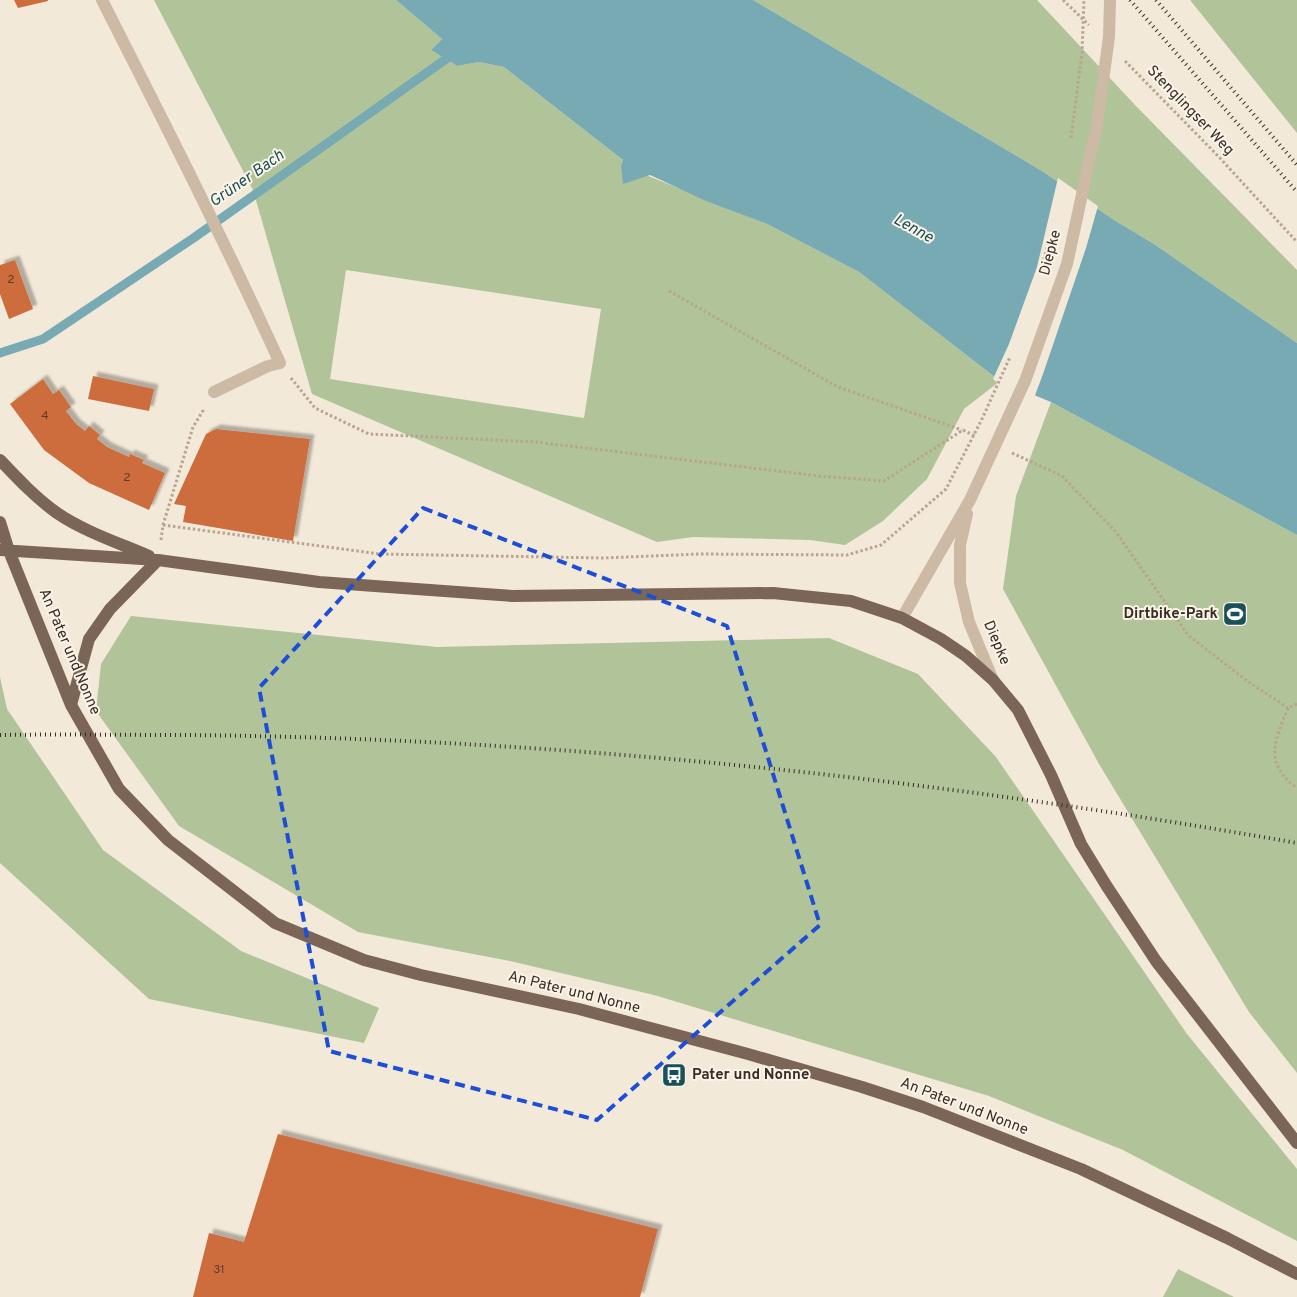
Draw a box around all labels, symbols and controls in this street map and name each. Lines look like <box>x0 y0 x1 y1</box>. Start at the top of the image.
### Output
street label: Stenglingser Weg <box>1142 62 1238 160</box>
water label: Grüner Bach <box>206 146 289 212</box>
water label: Lenne <box>889 210 937 248</box>
street label: Diepke <box>1036 228 1066 278</box>
house number: 2 <box>7 272 15 288</box>
house number: 4 <box>41 408 49 424</box>
house number: 2 <box>123 470 131 486</box>
street label: An Pater und Nonne <box>34 586 104 718</box>
sports icon: Dirtbike-Park <box>1222 601 1248 627</box>
place label: Dirtbike-Park <box>1123 605 1218 624</box>
street label: Diepke <box>978 618 1014 668</box>
street label: An Pater und Nonne <box>506 967 642 1019</box>
bus stop icon: Pater und Nonne <box>661 1062 687 1088</box>
place label: Pater und Nonne <box>692 1066 809 1085</box>
street label: An Pater und Nonne <box>897 1074 1031 1140</box>
house number: 31 <box>213 1262 225 1278</box>

